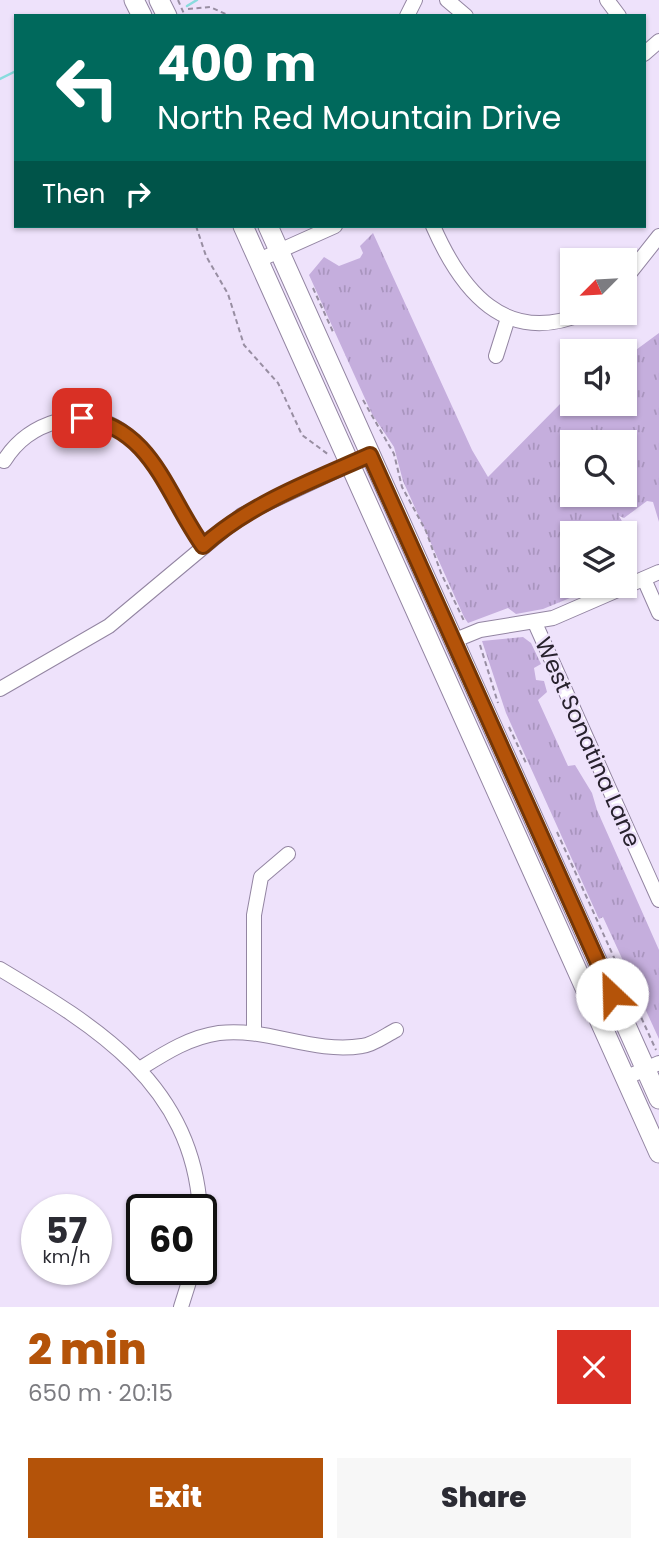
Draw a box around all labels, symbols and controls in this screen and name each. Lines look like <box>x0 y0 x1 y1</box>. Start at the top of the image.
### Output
text: 400 m <box>157 30 316 98</box>
icon: left <box>42 42 133 133</box>
text: North Red Mountain Drive <box>157 95 561 140</box>
icon: right <box>119 175 157 213</box>
text: Then <box>42 176 105 212</box>
north arrow <box>560 248 637 326</box>
map controls <box>560 248 637 598</box>
button: sound <box>560 339 637 416</box>
pin <box>52 388 112 448</box>
icon: arrive <box>63 399 101 437</box>
button: search <box>560 430 637 507</box>
button: layers <box>560 521 637 598</box>
street label: West Sonatina Lane <box>527 632 649 852</box>
position arrow <box>575 957 649 1031</box>
speed limit sign: 60 <box>126 1194 217 1285</box>
text: 57 <box>46 1206 87 1255</box>
text: km/h <box>43 1244 90 1269</box>
text: 2 min <box>28 1320 146 1379</box>
button: close <box>557 1330 631 1404</box>
text: 650 m · 20:15 <box>28 1377 173 1409</box>
button: Exit <box>28 1458 323 1538</box>
button: Share <box>337 1458 631 1538</box>

